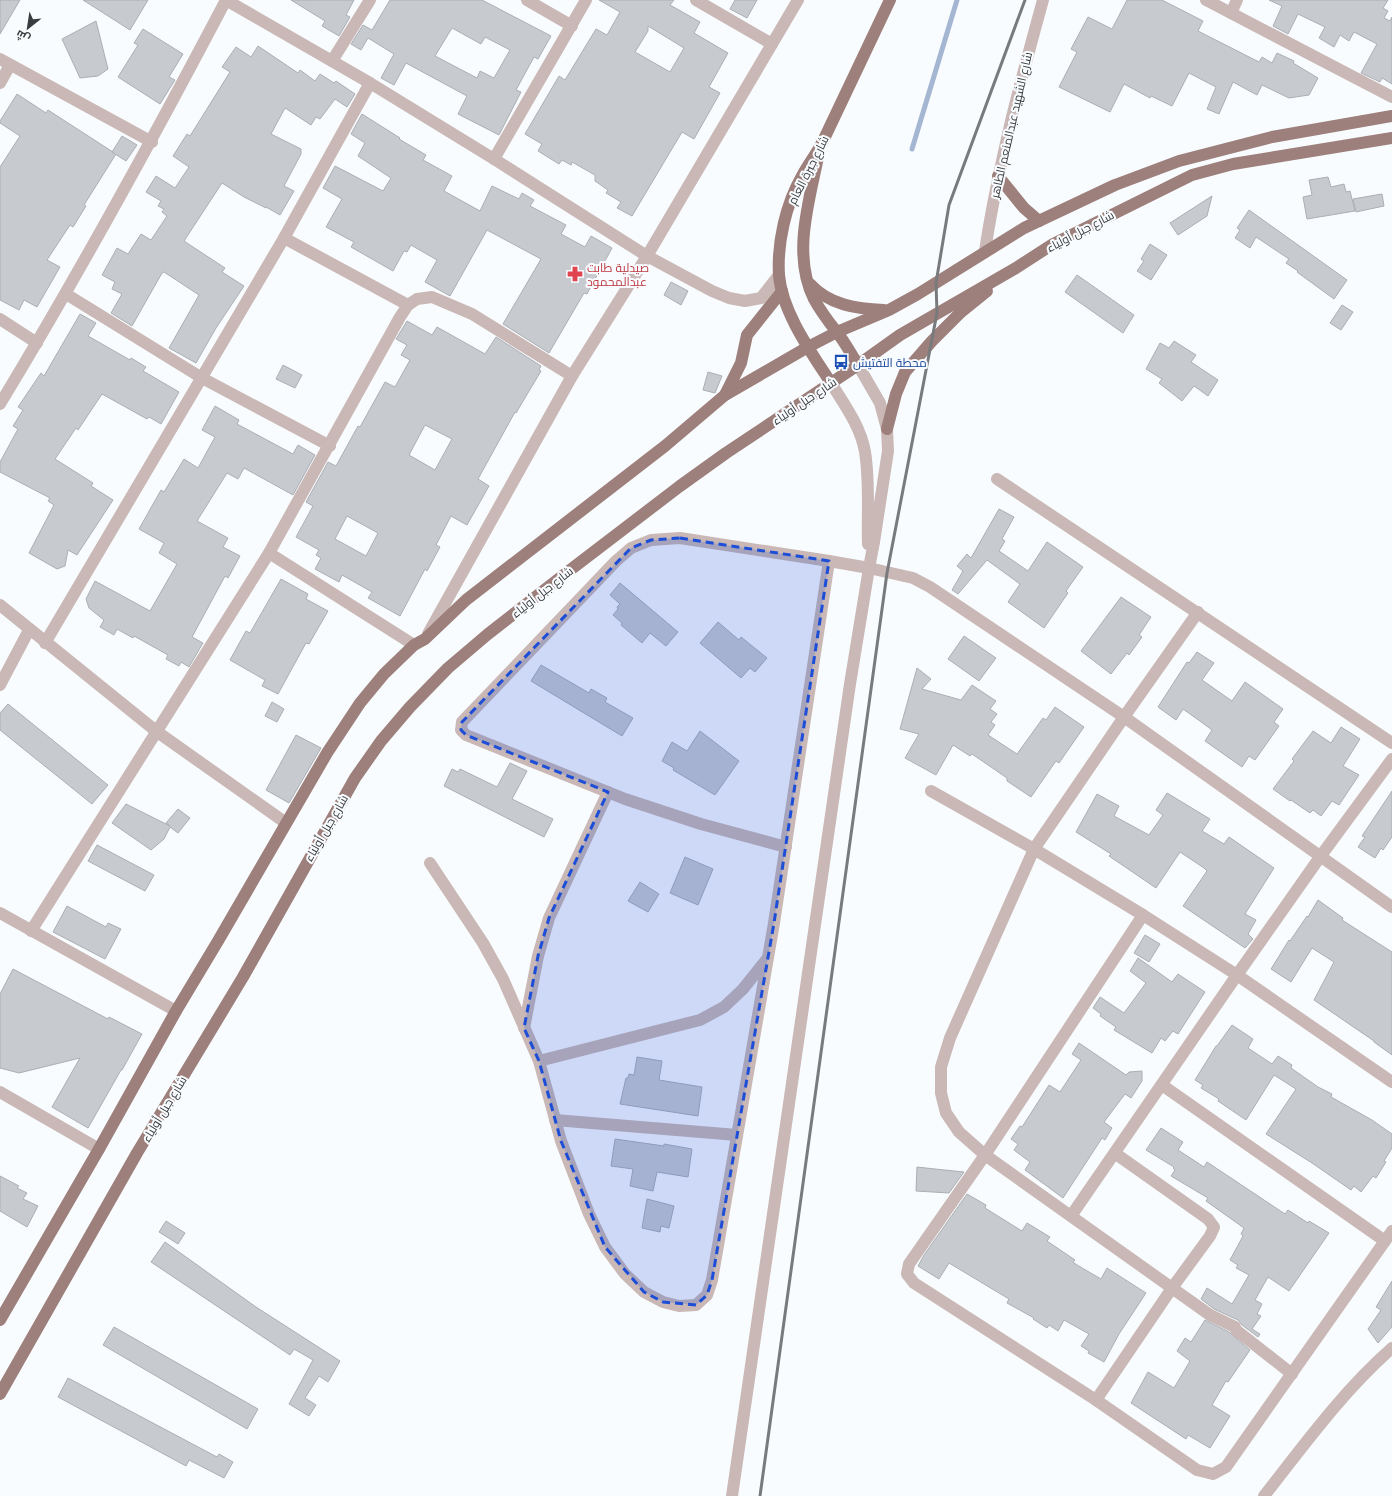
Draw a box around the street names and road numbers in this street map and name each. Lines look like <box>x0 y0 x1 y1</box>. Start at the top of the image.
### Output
street label: شارع الشهيد عبدالمنعم الطاهر <box>987 50 1036 201</box>
street label: شارع جبرة العام <box>784 133 833 207</box>
street label: شارع جبل أولياء <box>1044 207 1117 256</box>
street label: شارع جبل أولياء <box>769 374 840 429</box>
street label: شارع جبل أولياء <box>508 563 577 622</box>
street label: شارع جبل أولياء <box>301 792 352 865</box>
street label: شارع جبل أولياء <box>138 1073 191 1145</box>

